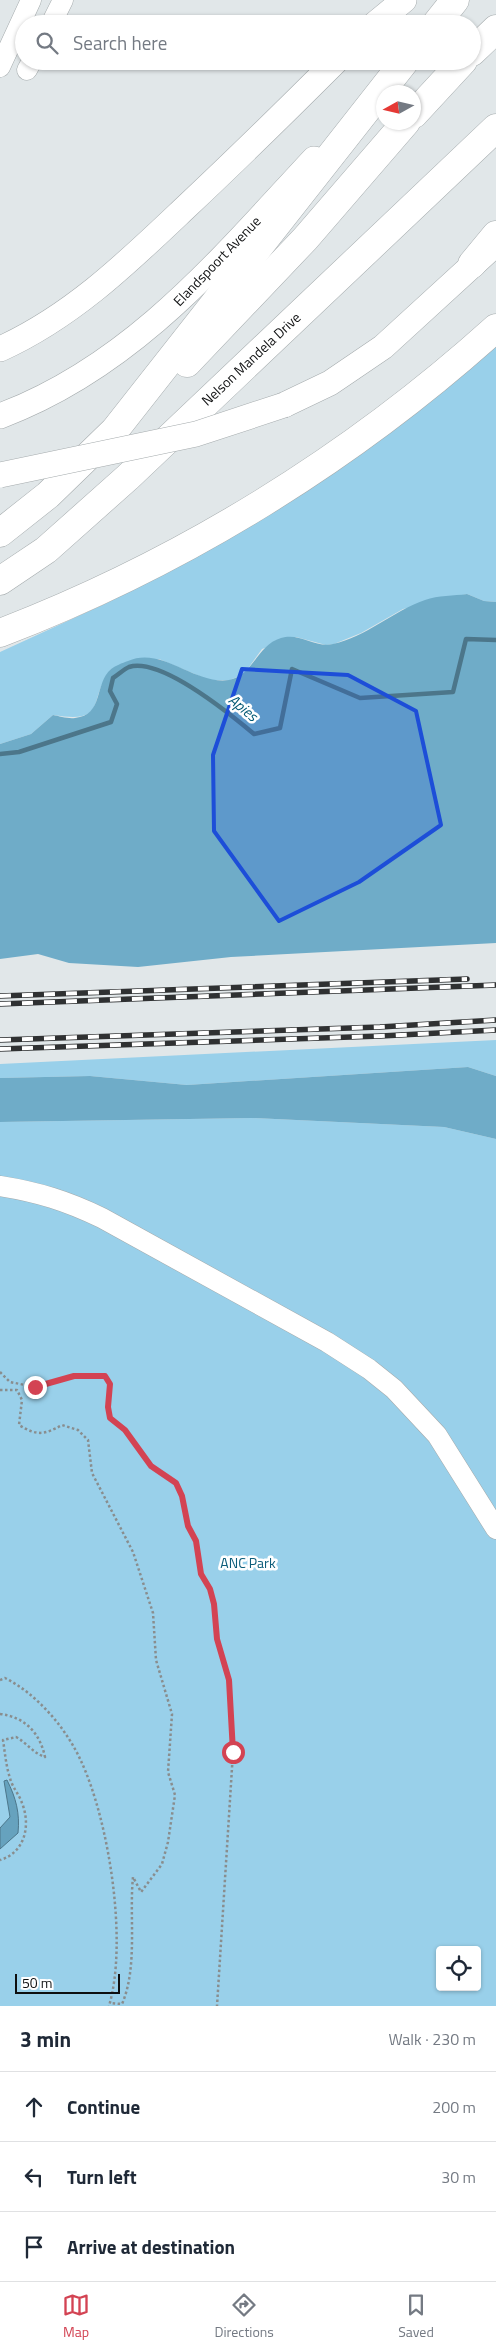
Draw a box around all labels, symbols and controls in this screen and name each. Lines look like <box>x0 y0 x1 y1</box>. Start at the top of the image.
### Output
search box <box>15 15 481 70</box>
text: Search here <box>73 28 167 57</box>
icon: search <box>33 29 61 57</box>
north arrow <box>376 85 421 130</box>
street label: Elandspoort Avenue <box>168 211 265 310</box>
street label: Nelson Mandela Drive <box>196 307 305 410</box>
water label: Apies <box>224 688 264 728</box>
route end <box>24 1376 47 1399</box>
park label: ANC Park <box>220 1552 276 1573</box>
route start <box>222 1741 245 1764</box>
map controls <box>436 1946 481 1991</box>
button: locate <box>436 1946 481 1991</box>
scale bar <box>15 1971 120 1994</box>
text: 50 m <box>22 1972 52 1993</box>
text: 3 min <box>20 2023 71 2055</box>
text: Walk · 230 m <box>388 2027 476 2051</box>
text: Continue <box>67 2092 140 2121</box>
icon: ahead <box>20 2093 48 2121</box>
text: 200 m <box>432 2095 476 2119</box>
text: Turn left <box>67 2162 137 2191</box>
icon: left <box>20 2163 48 2191</box>
text: 30 m <box>441 2165 476 2189</box>
text: Arrive at destination <box>67 2232 235 2261</box>
icon: arrive <box>20 2233 48 2261</box>
tab: Map <box>62 2291 90 2342</box>
tab: Directions <box>214 2291 274 2342</box>
tab: Saved <box>398 2291 434 2342</box>

